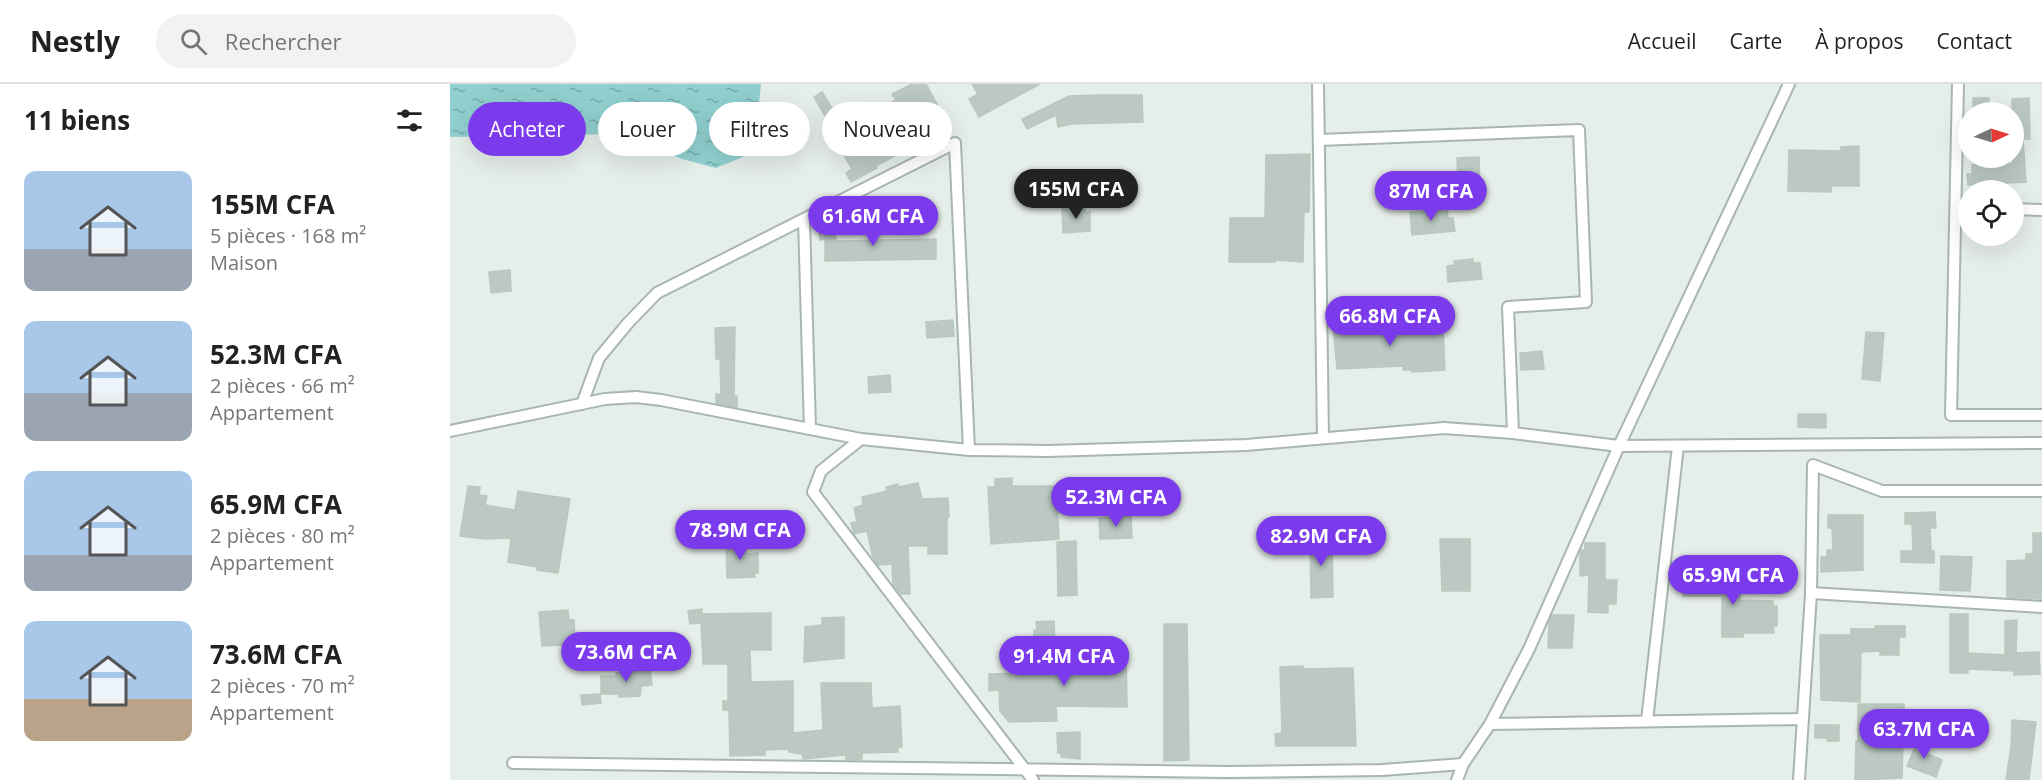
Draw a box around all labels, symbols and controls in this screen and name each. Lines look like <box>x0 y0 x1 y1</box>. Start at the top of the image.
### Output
search box <box>156 14 576 68</box>
text: Nestly <box>30 22 120 60</box>
icon: search <box>177 25 210 58</box>
text: Rechercher <box>225 26 342 56</box>
text: Accueil <box>1628 27 1696 55</box>
text: Carte <box>1729 27 1782 55</box>
text: À propos <box>1815 27 1904 55</box>
text: Contact <box>1937 27 2012 55</box>
text: 11 biens <box>24 102 130 138</box>
chip: Acheter <box>468 102 586 156</box>
chip: Louer <box>598 102 697 156</box>
chip: Filtres <box>709 102 810 156</box>
chip: Nouveau <box>822 102 952 156</box>
north arrow <box>1958 102 2024 168</box>
map controls <box>1958 102 2024 246</box>
icon: filters <box>393 104 426 137</box>
pin: 155M CFA <box>1014 169 1138 220</box>
pin: 87M CFA <box>1376 171 1486 222</box>
text: 155M CFA <box>1028 175 1124 202</box>
text: 87M CFA <box>1389 177 1473 204</box>
button: locate <box>1958 180 2024 246</box>
text: 155M CFA <box>210 186 335 222</box>
icon: home <box>72 195 144 267</box>
pin: 61.6M CFA <box>804 196 942 247</box>
text: 61.6M CFA <box>822 202 924 229</box>
text: 5 pièces · 168 m² <box>210 222 366 249</box>
text: Maison <box>210 249 278 276</box>
pin: 66.8M CFA <box>1321 296 1459 347</box>
text: 66.8M CFA <box>1339 302 1441 329</box>
text: 52.3M CFA <box>210 336 342 372</box>
icon: home <box>72 345 144 417</box>
text: 2 pièces · 66 m² <box>210 372 355 399</box>
text: Appartement <box>210 399 334 426</box>
pin: 52.3M CFA <box>1047 477 1185 528</box>
text: 52.3M CFA <box>1065 483 1167 510</box>
text: 65.9M CFA <box>210 486 342 522</box>
icon: home <box>72 495 144 567</box>
pin: 78.9M CFA <box>671 510 809 561</box>
text: 78.9M CFA <box>689 516 791 543</box>
pin: 82.9M CFA <box>1252 516 1390 567</box>
text: 2 pièces · 80 m² <box>210 522 355 549</box>
text: 82.9M CFA <box>1270 522 1372 549</box>
text: Appartement <box>210 549 334 576</box>
pin: 65.9M CFA <box>1664 555 1802 606</box>
text: 65.9M CFA <box>1682 561 1784 588</box>
pin: 73.6M CFA <box>557 632 695 683</box>
text: 73.6M CFA <box>210 636 342 672</box>
pin: 91.4M CFA <box>995 636 1133 687</box>
text: 73.6M CFA <box>575 638 677 665</box>
text: 91.4M CFA <box>1013 642 1115 669</box>
icon: home <box>72 645 144 717</box>
text: 2 pièces · 70 m² <box>210 672 355 699</box>
text: Appartement <box>210 699 334 726</box>
pin: 63.7M CFA <box>1855 709 1993 760</box>
text: 63.7M CFA <box>1873 715 1975 742</box>

